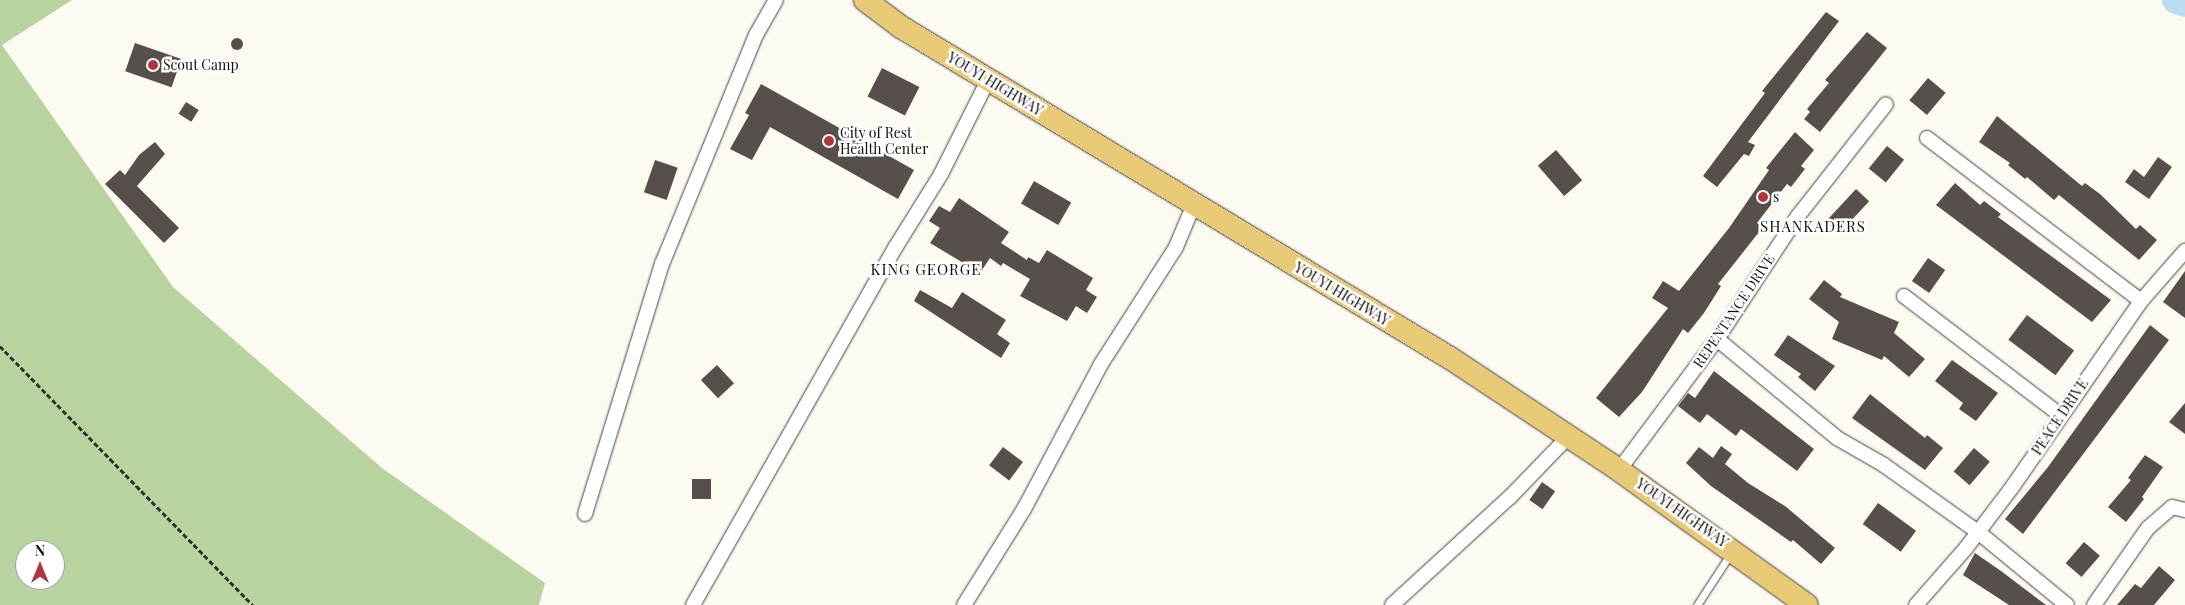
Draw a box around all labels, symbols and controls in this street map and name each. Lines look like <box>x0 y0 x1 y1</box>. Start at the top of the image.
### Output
street label: YOUYI HIGHWAY <box>944 49 1046 119</box>
place label: Scout Camp <box>163 57 239 73</box>
marker: Scout Camp <box>147 59 159 71</box>
place label: City of Rest Health Center <box>840 125 928 158</box>
marker: City of Rest Health Center <box>822 134 836 148</box>
place label: s <box>1773 189 1779 205</box>
marker: s <box>1757 191 1769 203</box>
district label: SHANKADERS <box>1759 218 1867 236</box>
street label: REPENTANCE DRIVE <box>1690 251 1778 371</box>
street label: YOUYI HIGHWAY <box>1291 259 1393 329</box>
district label: KING GEORGE <box>869 261 983 279</box>
street label: PEACE DRIVE <box>2028 376 2092 458</box>
street label: YOUYI HIGHWAY <box>1633 475 1731 551</box>
north arrow <box>15 540 65 590</box>
text: N <box>35 541 45 560</box>

